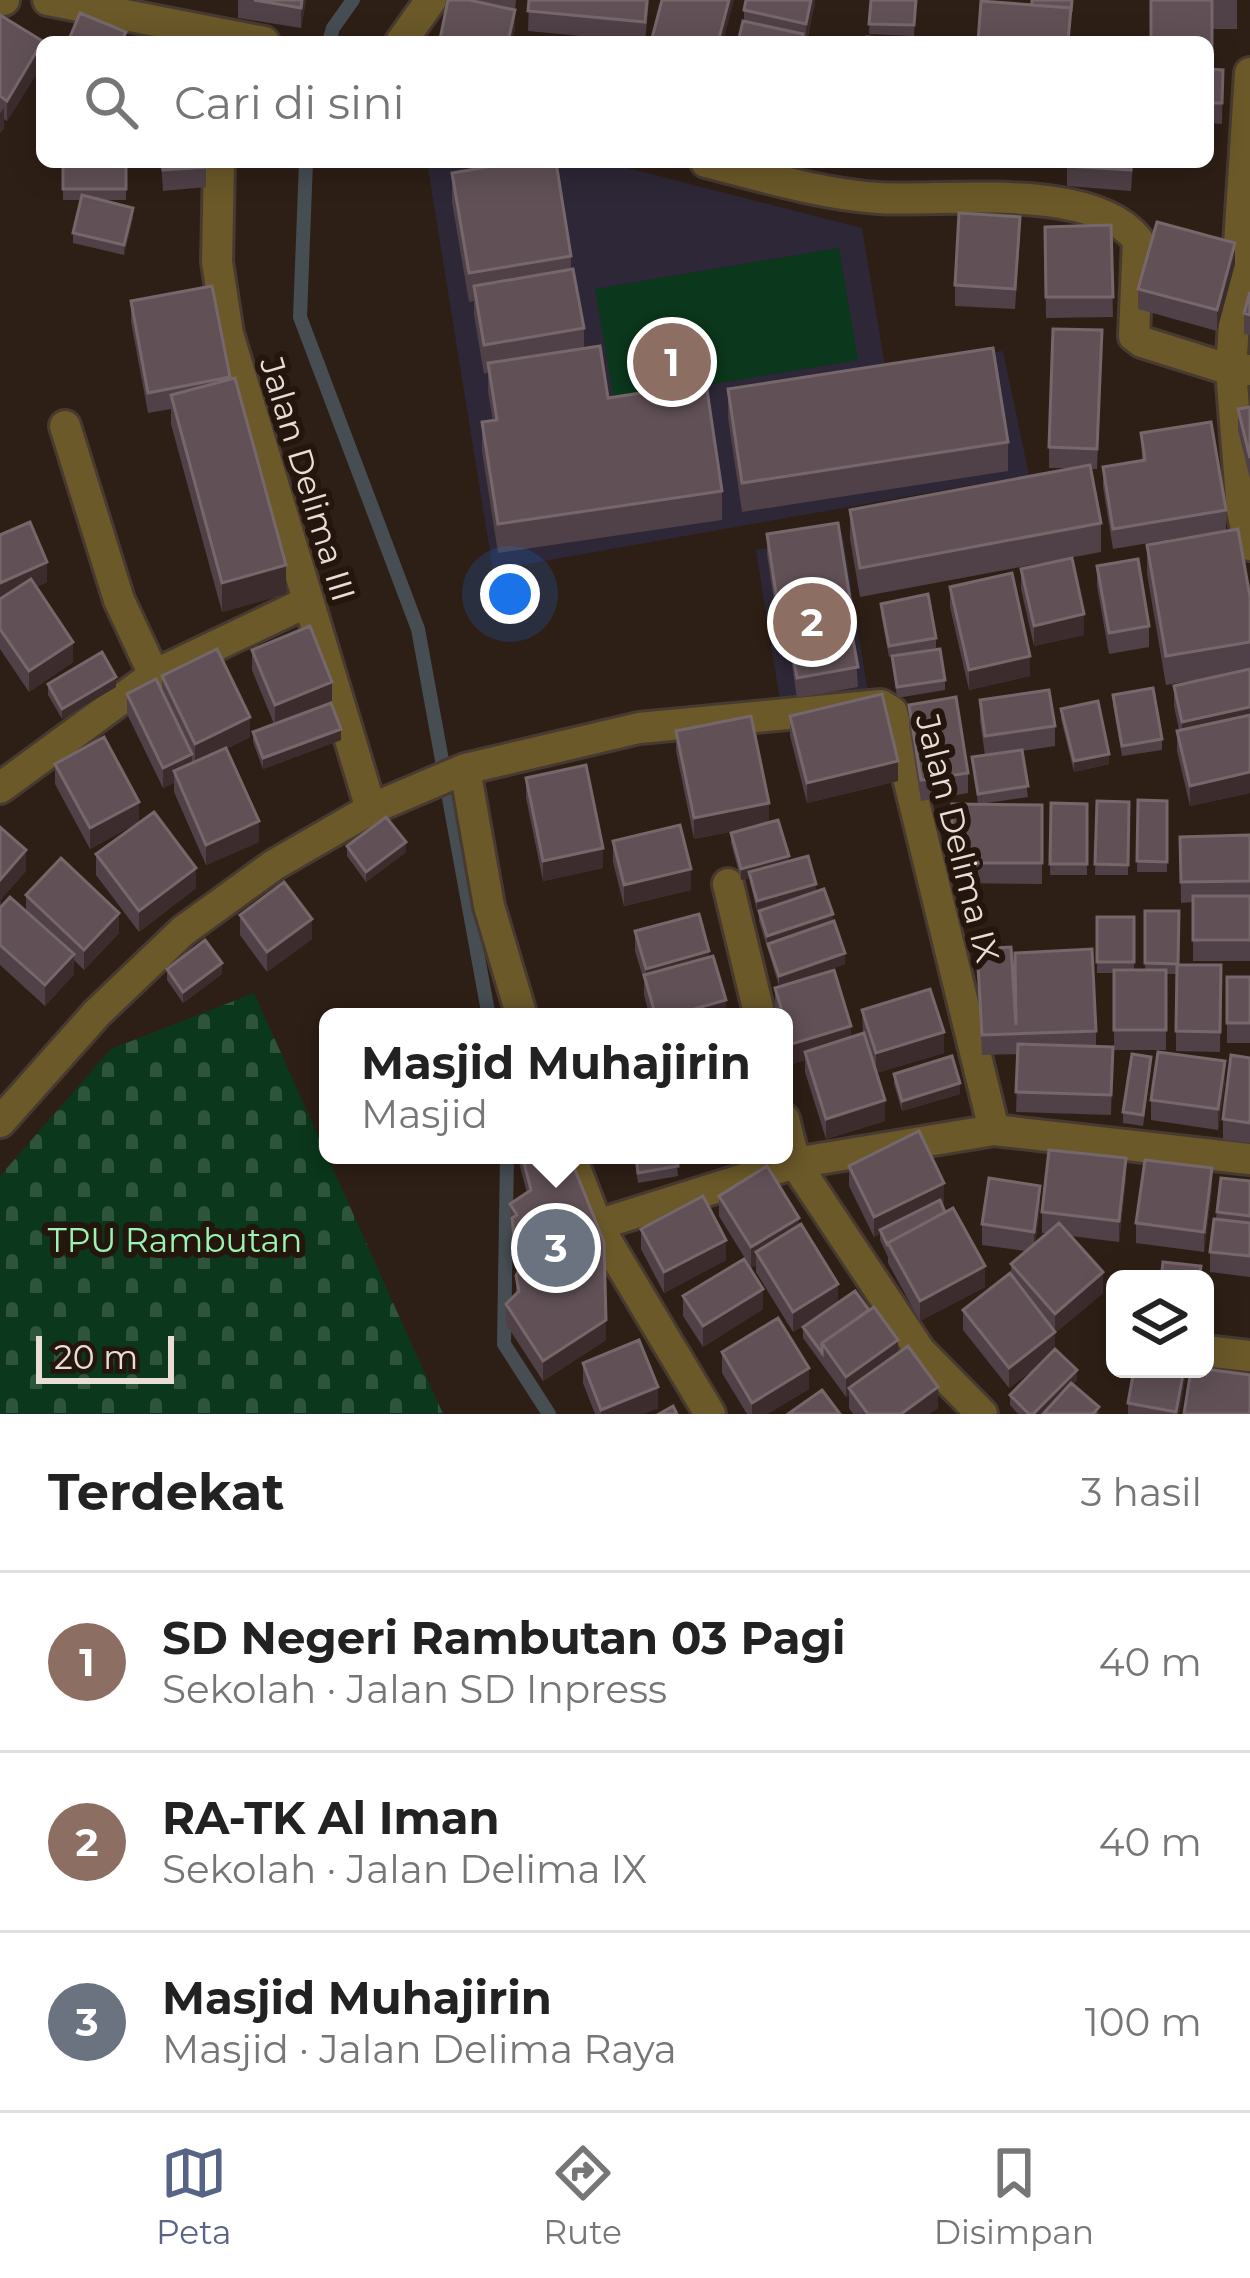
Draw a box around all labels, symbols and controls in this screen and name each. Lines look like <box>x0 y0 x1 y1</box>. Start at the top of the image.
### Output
search box <box>36 36 1214 168</box>
icon: search <box>78 69 144 135</box>
text: Cari di sini <box>174 75 405 130</box>
pin: 1 <box>633 317 711 407</box>
street label: Jalan Delima III <box>252 351 364 606</box>
your location <box>480 564 540 624</box>
pin: 2 <box>773 577 851 667</box>
street label: Jalan Delima IX <box>908 709 1008 967</box>
popup <box>319 1008 793 1164</box>
text: Masjid Muhajirin <box>361 1035 751 1090</box>
text: Masjid <box>361 1090 488 1138</box>
pin: 3 <box>517 1203 595 1293</box>
park label: TPU Rambutan <box>48 1220 302 1260</box>
map controls <box>1106 1270 1214 1378</box>
button: layers <box>1106 1270 1214 1378</box>
scale bar <box>36 1330 174 1383</box>
text: 20 m <box>54 1337 138 1377</box>
text: Terdekat <box>48 1461 284 1523</box>
text: 3 hasil <box>1080 1468 1202 1516</box>
text: SD Negeri Rambutan 03 Pagi <box>162 1610 846 1665</box>
text: 1 <box>79 1638 95 1686</box>
text: 40 m <box>1099 1638 1202 1686</box>
text: Sekolah · Jalan SD Inpress <box>162 1665 667 1713</box>
text: RA-TK Al Iman <box>162 1790 500 1845</box>
text: 2 <box>75 1818 99 1866</box>
text: 40 m <box>1099 1818 1202 1866</box>
text: Sekolah · Jalan Delima IX <box>162 1845 647 1893</box>
text: Masjid Muhajirin <box>162 1970 552 2025</box>
text: 3 <box>75 1998 99 2046</box>
text: 100 m <box>1085 1998 1202 2046</box>
text: Masjid · Jalan Delima Raya <box>162 2025 677 2073</box>
tab: Peta <box>156 2140 231 2252</box>
tab: Rute <box>543 2140 622 2252</box>
tab: Disimpan <box>934 2140 1094 2252</box>

